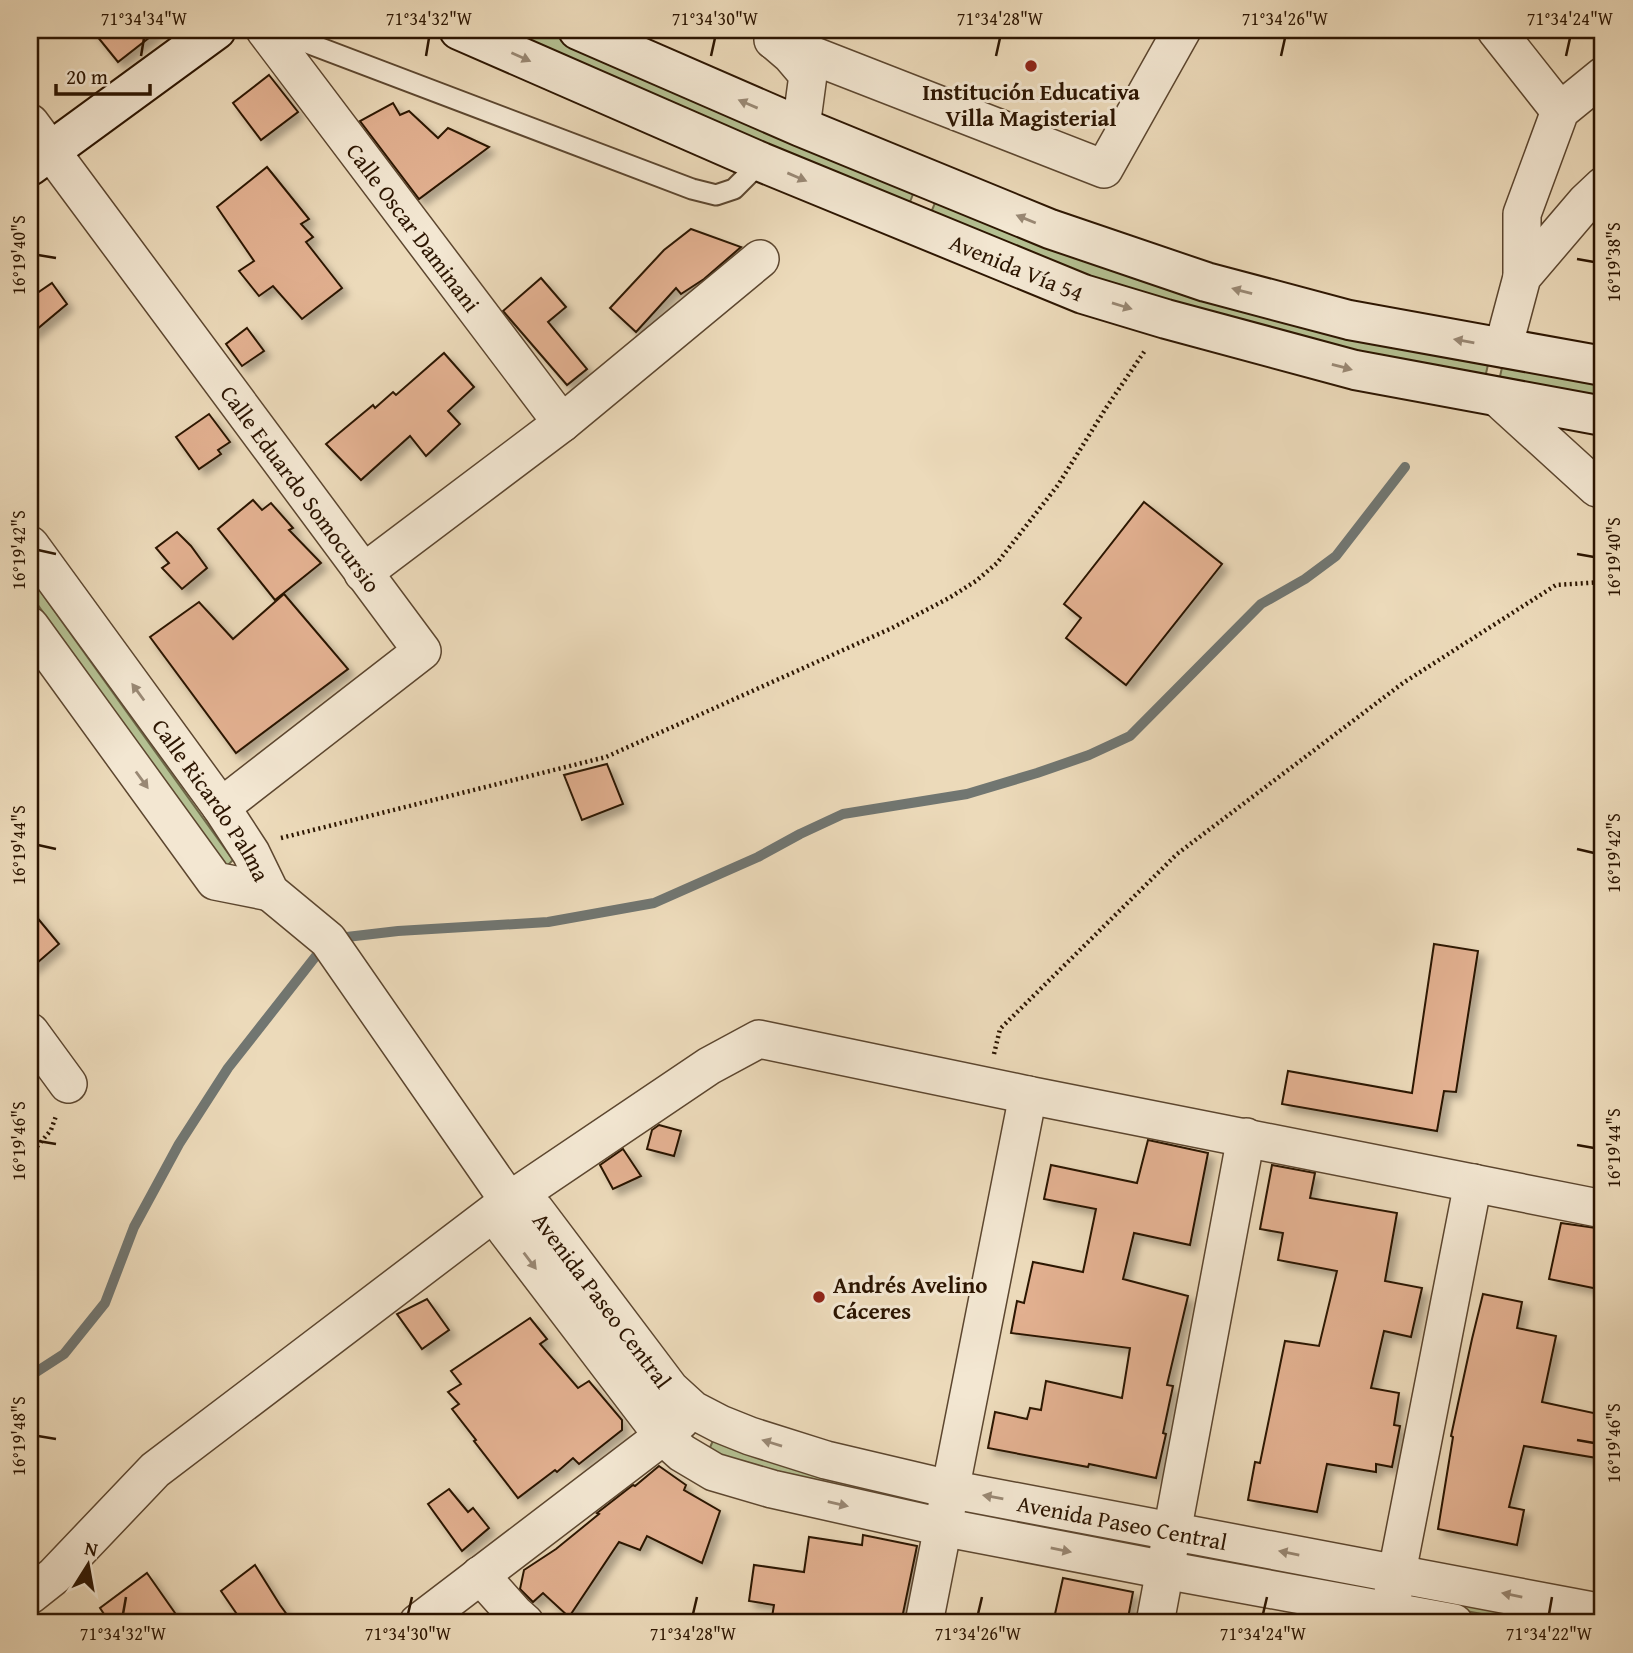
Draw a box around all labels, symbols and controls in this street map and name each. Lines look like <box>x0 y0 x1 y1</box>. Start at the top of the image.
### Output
text: 71°34'34"W <box>101 5 188 32</box>
text: 71°34'32"W <box>386 5 473 32</box>
text: 71°34'30"W <box>672 5 759 32</box>
text: 71°34'28"W <box>957 5 1044 32</box>
text: 71°34'26"W <box>1242 5 1329 32</box>
text: 71°34'24"W <box>1527 5 1614 32</box>
one-way arrow <box>511 51 531 63</box>
scale bar <box>56 52 150 96</box>
marker: Institución Educativa Villa Magisterial <box>1023 58 1039 74</box>
text: 20 m <box>66 61 108 92</box>
place label: Institución Educativa Villa Magisterial <box>922 75 1140 134</box>
one-way arrow <box>738 98 759 109</box>
street label: Calle Oscar Daminani <box>339 136 489 318</box>
one-way arrow <box>787 171 808 182</box>
one-way arrow <box>1016 213 1037 224</box>
text: 16°19'40"S <box>5 215 32 295</box>
text: 16°19'38"S <box>1600 222 1627 302</box>
street label: Avenida Vía 54 <box>945 225 1089 309</box>
one-way arrow <box>1231 286 1252 296</box>
one-way arrow <box>1112 301 1133 311</box>
one-way arrow <box>1453 335 1475 346</box>
one-way arrow <box>1332 362 1353 372</box>
street label: Calle Eduardo Somocursio <box>213 378 389 599</box>
text: 16°19'42"S <box>5 510 32 590</box>
text: 16°19'40"S <box>1600 517 1627 597</box>
one-way arrow <box>131 683 145 701</box>
street label: Calle Ricardo Palma <box>145 711 279 887</box>
one-way arrow <box>135 771 149 789</box>
text: 16°19'44"S <box>5 805 32 885</box>
text: 16°19'42"S <box>1600 813 1627 893</box>
text: 16°19'46"S <box>5 1101 32 1181</box>
text: 16°19'44"S <box>1600 1108 1627 1188</box>
street label: Avenida Paseo Central <box>525 1205 680 1395</box>
one-way arrow <box>522 1252 536 1270</box>
place label: Andrés Avelino Cáceres <box>833 1268 988 1327</box>
marker: Andrés Avelino Cáceres <box>811 1289 827 1305</box>
text: 16°19'48"S <box>5 1396 32 1476</box>
text: 16°19'46"S <box>1600 1403 1627 1483</box>
one-way arrow <box>761 1437 782 1448</box>
street label: Avenida Paseo Central <box>1014 1486 1230 1558</box>
one-way arrow <box>982 1491 1004 1502</box>
one-way arrow <box>827 1499 849 1510</box>
north arrow <box>52 1530 122 1600</box>
text: N <box>82 1533 100 1563</box>
one-way arrow <box>1050 1545 1072 1556</box>
one-way arrow <box>1278 1547 1300 1558</box>
one-way arrow <box>1501 1590 1523 1601</box>
text: 71°34'32"W <box>80 1620 167 1647</box>
text: 71°34'30"W <box>365 1620 452 1647</box>
text: 71°34'28"W <box>650 1620 737 1647</box>
text: 71°34'26"W <box>935 1620 1022 1647</box>
text: 71°34'24"W <box>1220 1620 1307 1647</box>
text: 71°34'22"W <box>1506 1620 1593 1647</box>

